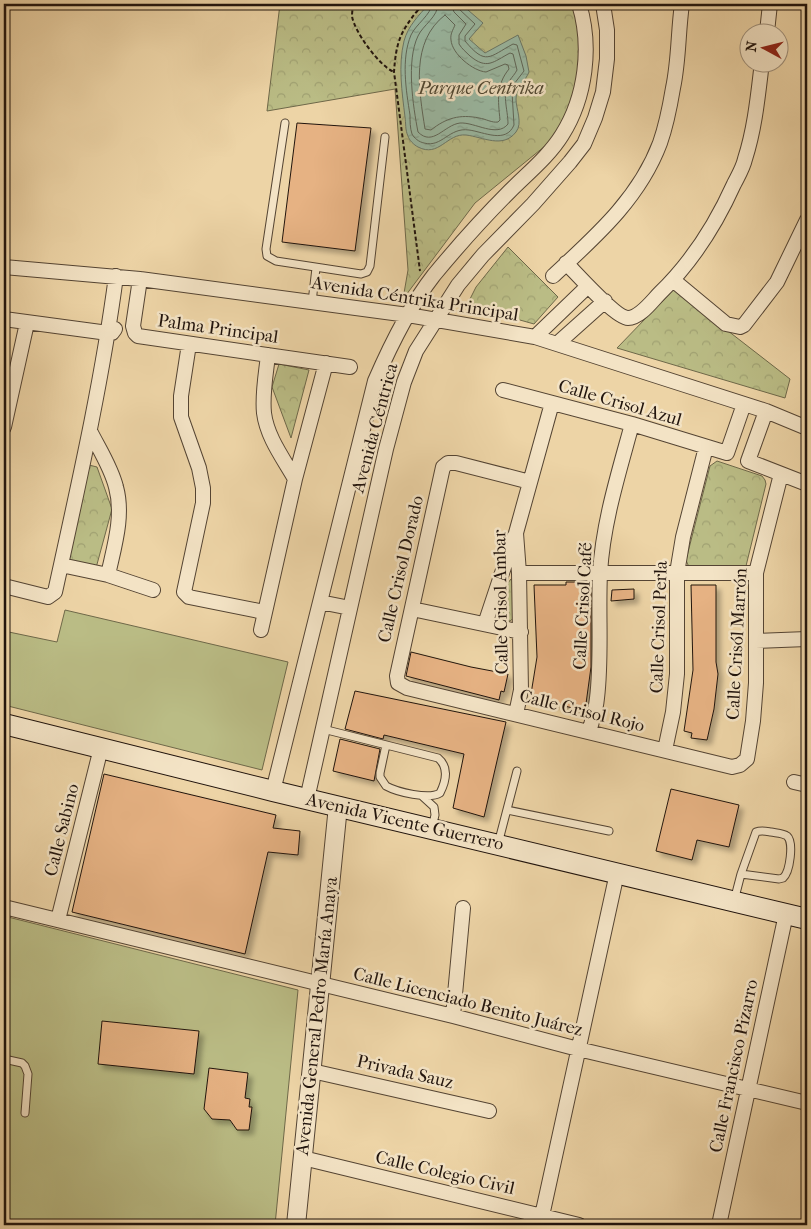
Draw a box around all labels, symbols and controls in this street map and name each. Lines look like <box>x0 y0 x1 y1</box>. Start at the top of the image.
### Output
north arrow <box>738 22 788 72</box>
text: N <box>743 40 761 53</box>
park label: Parque Centrika <box>417 78 544 99</box>
street label: Avenida Céntrika Principal <box>309 272 520 326</box>
street label: Palma Principal <box>156 310 280 348</box>
street label: Avenida Céntrica <box>347 360 403 496</box>
street label: Calle Crisol Azul <box>556 375 684 431</box>
street label: Calle Crisol Dorado <box>374 493 428 645</box>
street label: Calle Crisol Ambar <box>489 529 513 674</box>
street label: Calle Crisol Café <box>569 542 597 670</box>
street label: Calle Crisol Perla <box>646 560 672 694</box>
street label: Calle Crisól Marrón <box>723 567 751 720</box>
street label: Calle Crisol Rojo <box>517 685 647 737</box>
street label: Calle Sabino <box>40 781 84 879</box>
street label: Avenida Vicente Guerrero <box>303 789 506 855</box>
street label: Avenida General Pedro María Anaya <box>292 875 342 1157</box>
street label: Calle Licenciado Benito Juárez <box>351 963 585 1041</box>
street label: Calle Francisco Pizarro <box>705 977 763 1155</box>
street label: Privada Sauz <box>355 1051 455 1093</box>
street label: Calle Colegio Civil <box>373 1147 517 1199</box>

